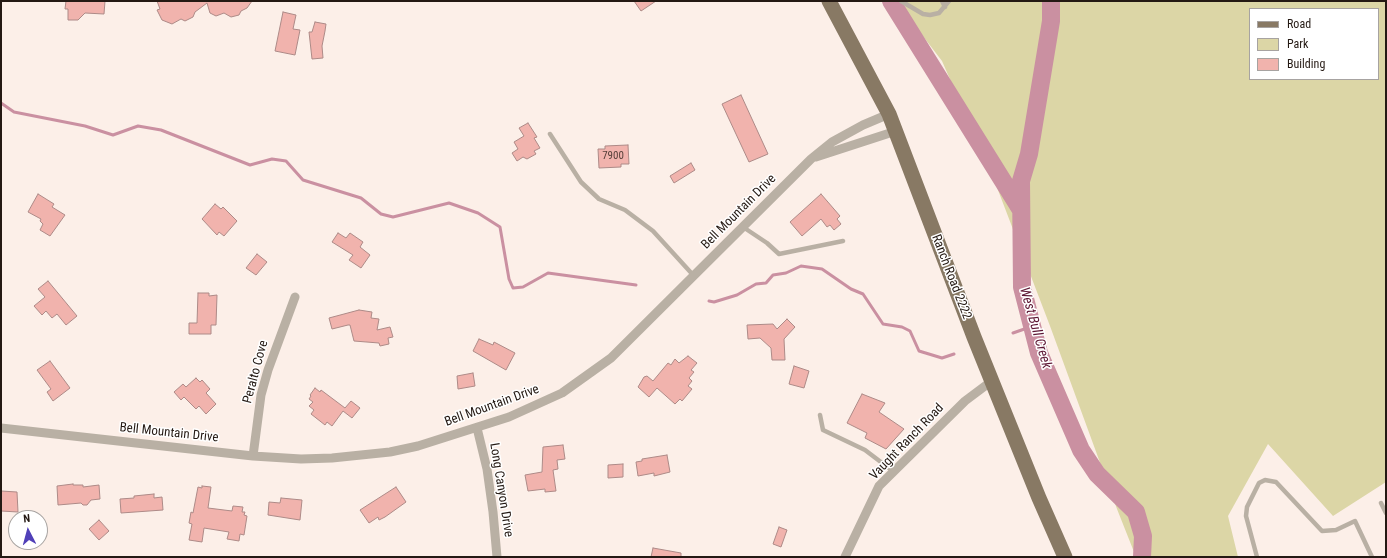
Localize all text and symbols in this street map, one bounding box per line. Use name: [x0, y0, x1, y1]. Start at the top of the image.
legend: [1249, 8, 1379, 80]
text: Road: [1287, 17, 1311, 31]
text: Park: [1287, 37, 1308, 51]
text: Building: [1287, 57, 1325, 71]
house number: 7900: [602, 149, 624, 163]
street label: Bell Mountain Drive: [698, 171, 780, 253]
street label: Ranch Road 2222: [928, 232, 974, 322]
water label: West Bull Creek: [1015, 285, 1055, 371]
street label: Peralto Cove: [240, 339, 272, 405]
street label: Bell Mountain Drive: [443, 382, 541, 430]
street label: Vaught Ranch Road: [867, 401, 947, 483]
street label: Bell Mountain Drive: [119, 420, 219, 446]
street label: Long Canyon Drive: [486, 442, 516, 538]
north arrow: [8, 510, 48, 550]
text: N: [23, 512, 31, 525]

